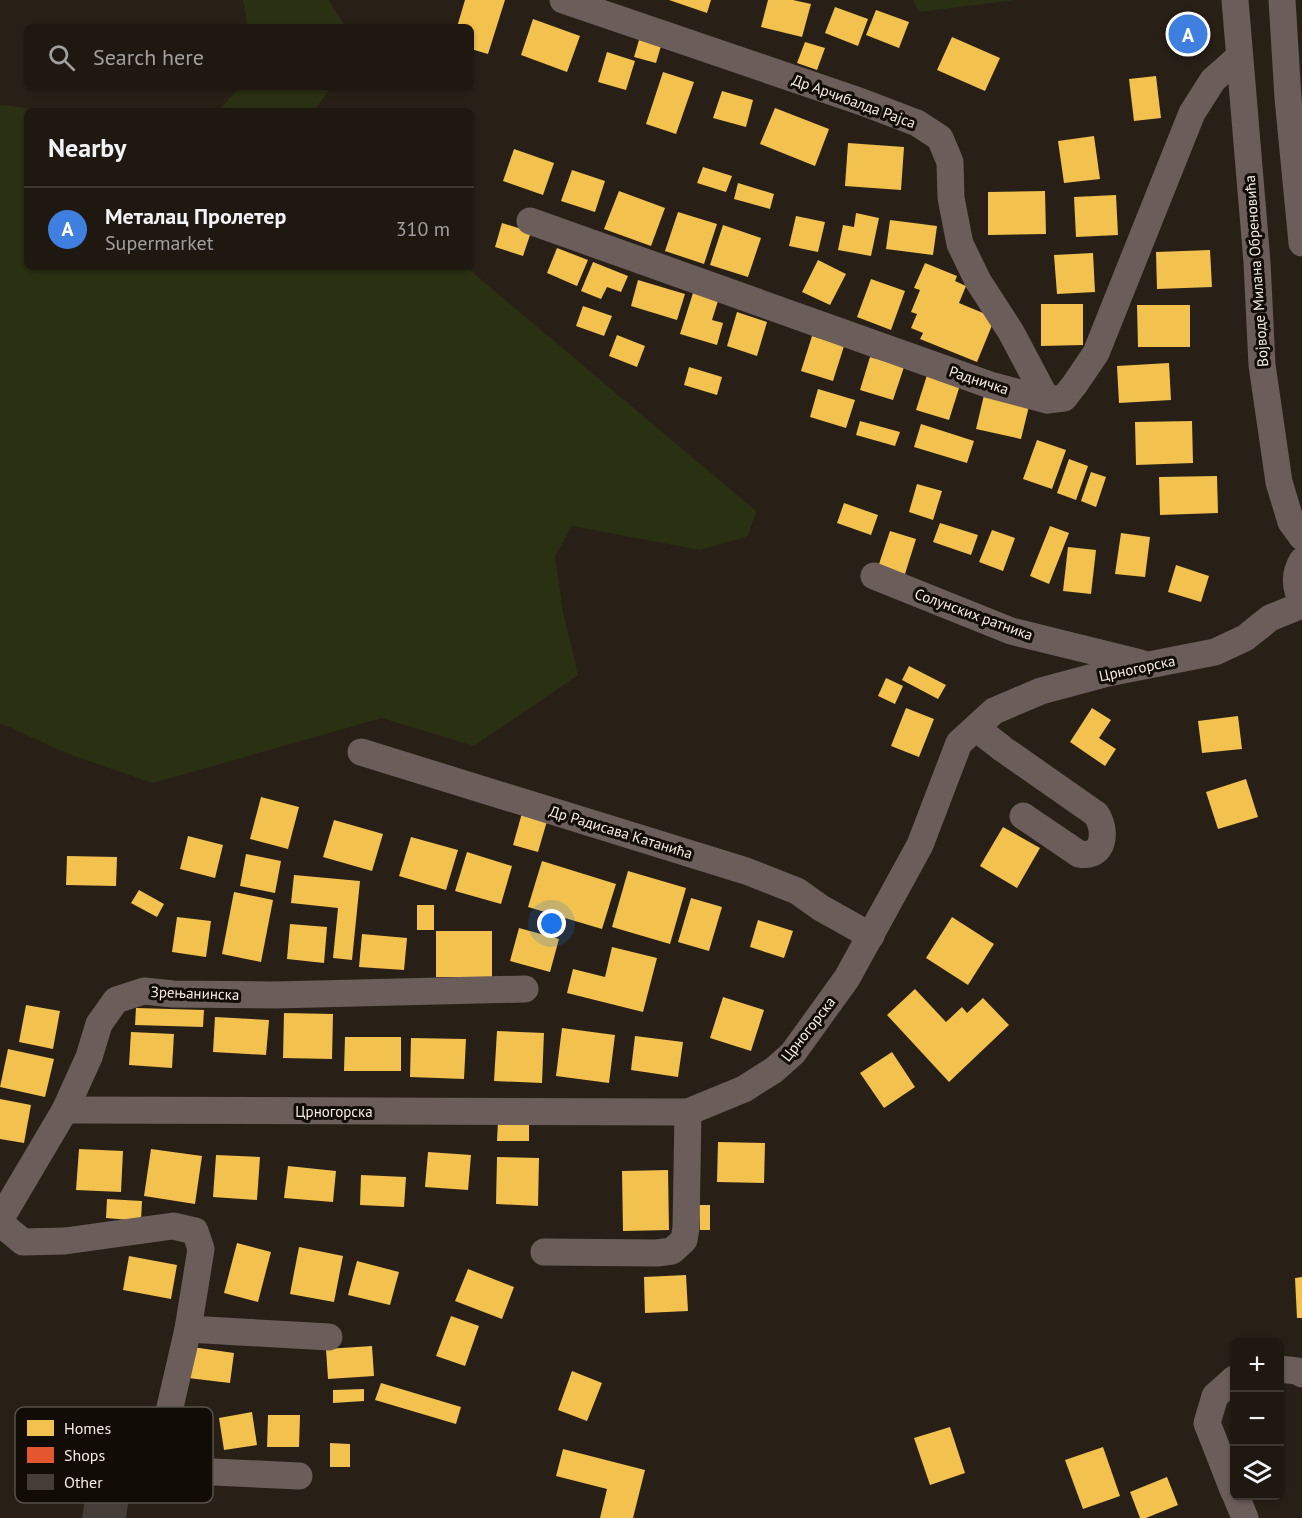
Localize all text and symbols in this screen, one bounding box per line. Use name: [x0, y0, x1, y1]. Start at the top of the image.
pin: A: [1168, 12, 1208, 57]
search box: [24, 24, 474, 90]
icon: search: [45, 41, 78, 74]
text: Search here: [93, 43, 204, 71]
street label: Др Арчибалда Рајса: [790, 70, 918, 132]
text: Nearby: [48, 131, 126, 164]
street label: Војводе Милана Обреновића: [1240, 175, 1272, 367]
text: Металац Пролетер: [105, 202, 286, 230]
text: A: [61, 216, 74, 242]
text: 310 m: [396, 216, 450, 242]
text: Supermarket: [105, 230, 213, 256]
street label: Радничка: [947, 361, 1011, 399]
street label: Солунских ратника: [912, 584, 1036, 644]
street label: Црногорска: [1097, 651, 1177, 685]
street label: Др Радисава Катанића: [547, 801, 695, 863]
your location: [537, 909, 566, 938]
street label: Зрењанинска: [150, 982, 240, 1004]
street label: Црногорска: [777, 993, 839, 1065]
street label: Црногорска: [295, 1102, 373, 1121]
map controls: [1230, 1338, 1284, 1500]
button: +: [1230, 1338, 1284, 1392]
button: −: [1230, 1392, 1284, 1446]
legend: [15, 1407, 213, 1503]
text: Homes: [64, 1418, 111, 1438]
text: Shops: [64, 1445, 105, 1465]
button: layers: [1230, 1446, 1284, 1500]
text: Other: [64, 1472, 103, 1492]

